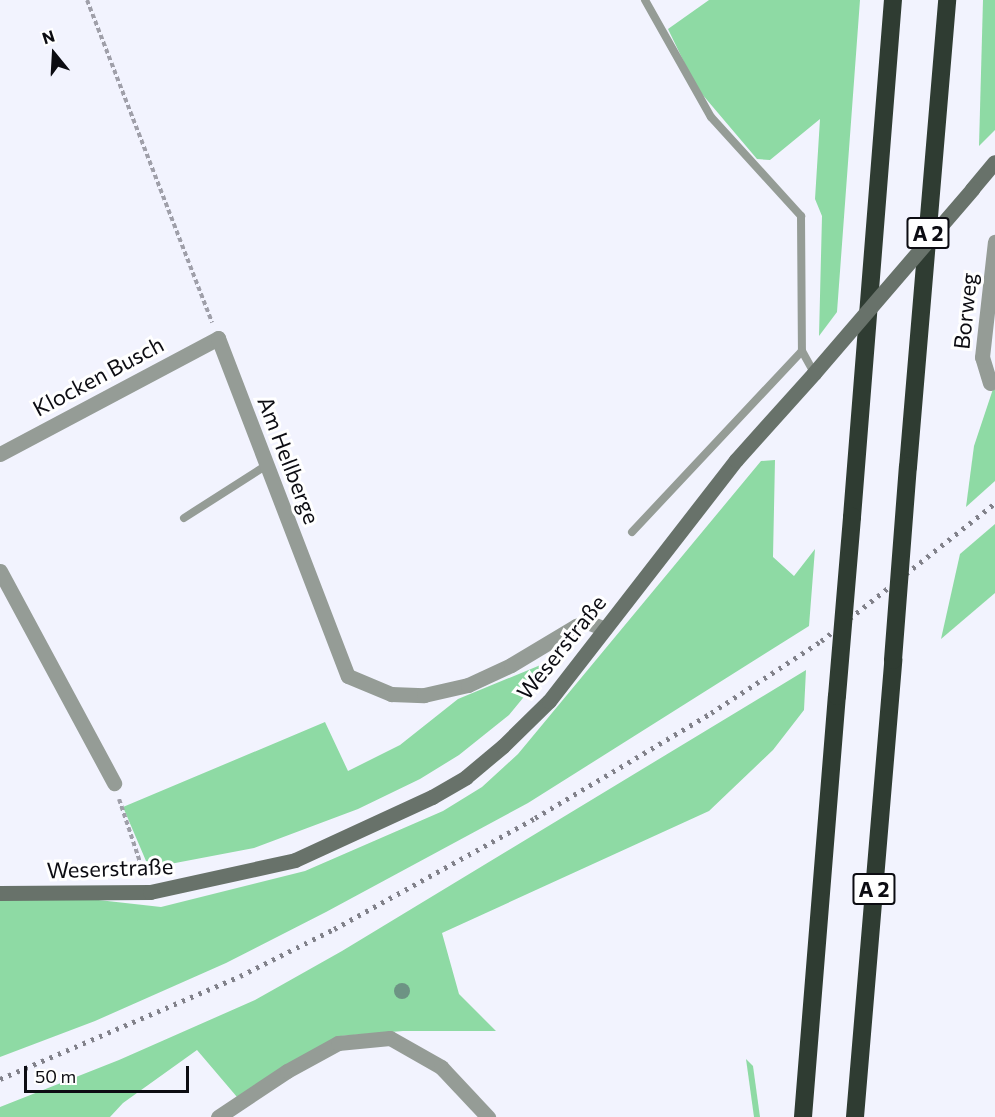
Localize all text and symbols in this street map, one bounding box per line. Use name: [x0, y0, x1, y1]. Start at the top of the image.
north arrow: [24, 24, 84, 84]
text: N: [40, 26, 57, 47]
road number: A 2: [906, 215, 950, 251]
street label: Borweg: [948, 271, 982, 351]
street label: Klocken Busch: [28, 330, 168, 422]
street label: Am Hellberge: [253, 392, 325, 528]
street label: Weserstraße: [511, 590, 611, 704]
street label: Weserstraße: [46, 853, 174, 883]
road number: A 2: [852, 871, 896, 907]
scale bar: [27, 1054, 192, 1092]
text: 50 m: [35, 1065, 76, 1087]

